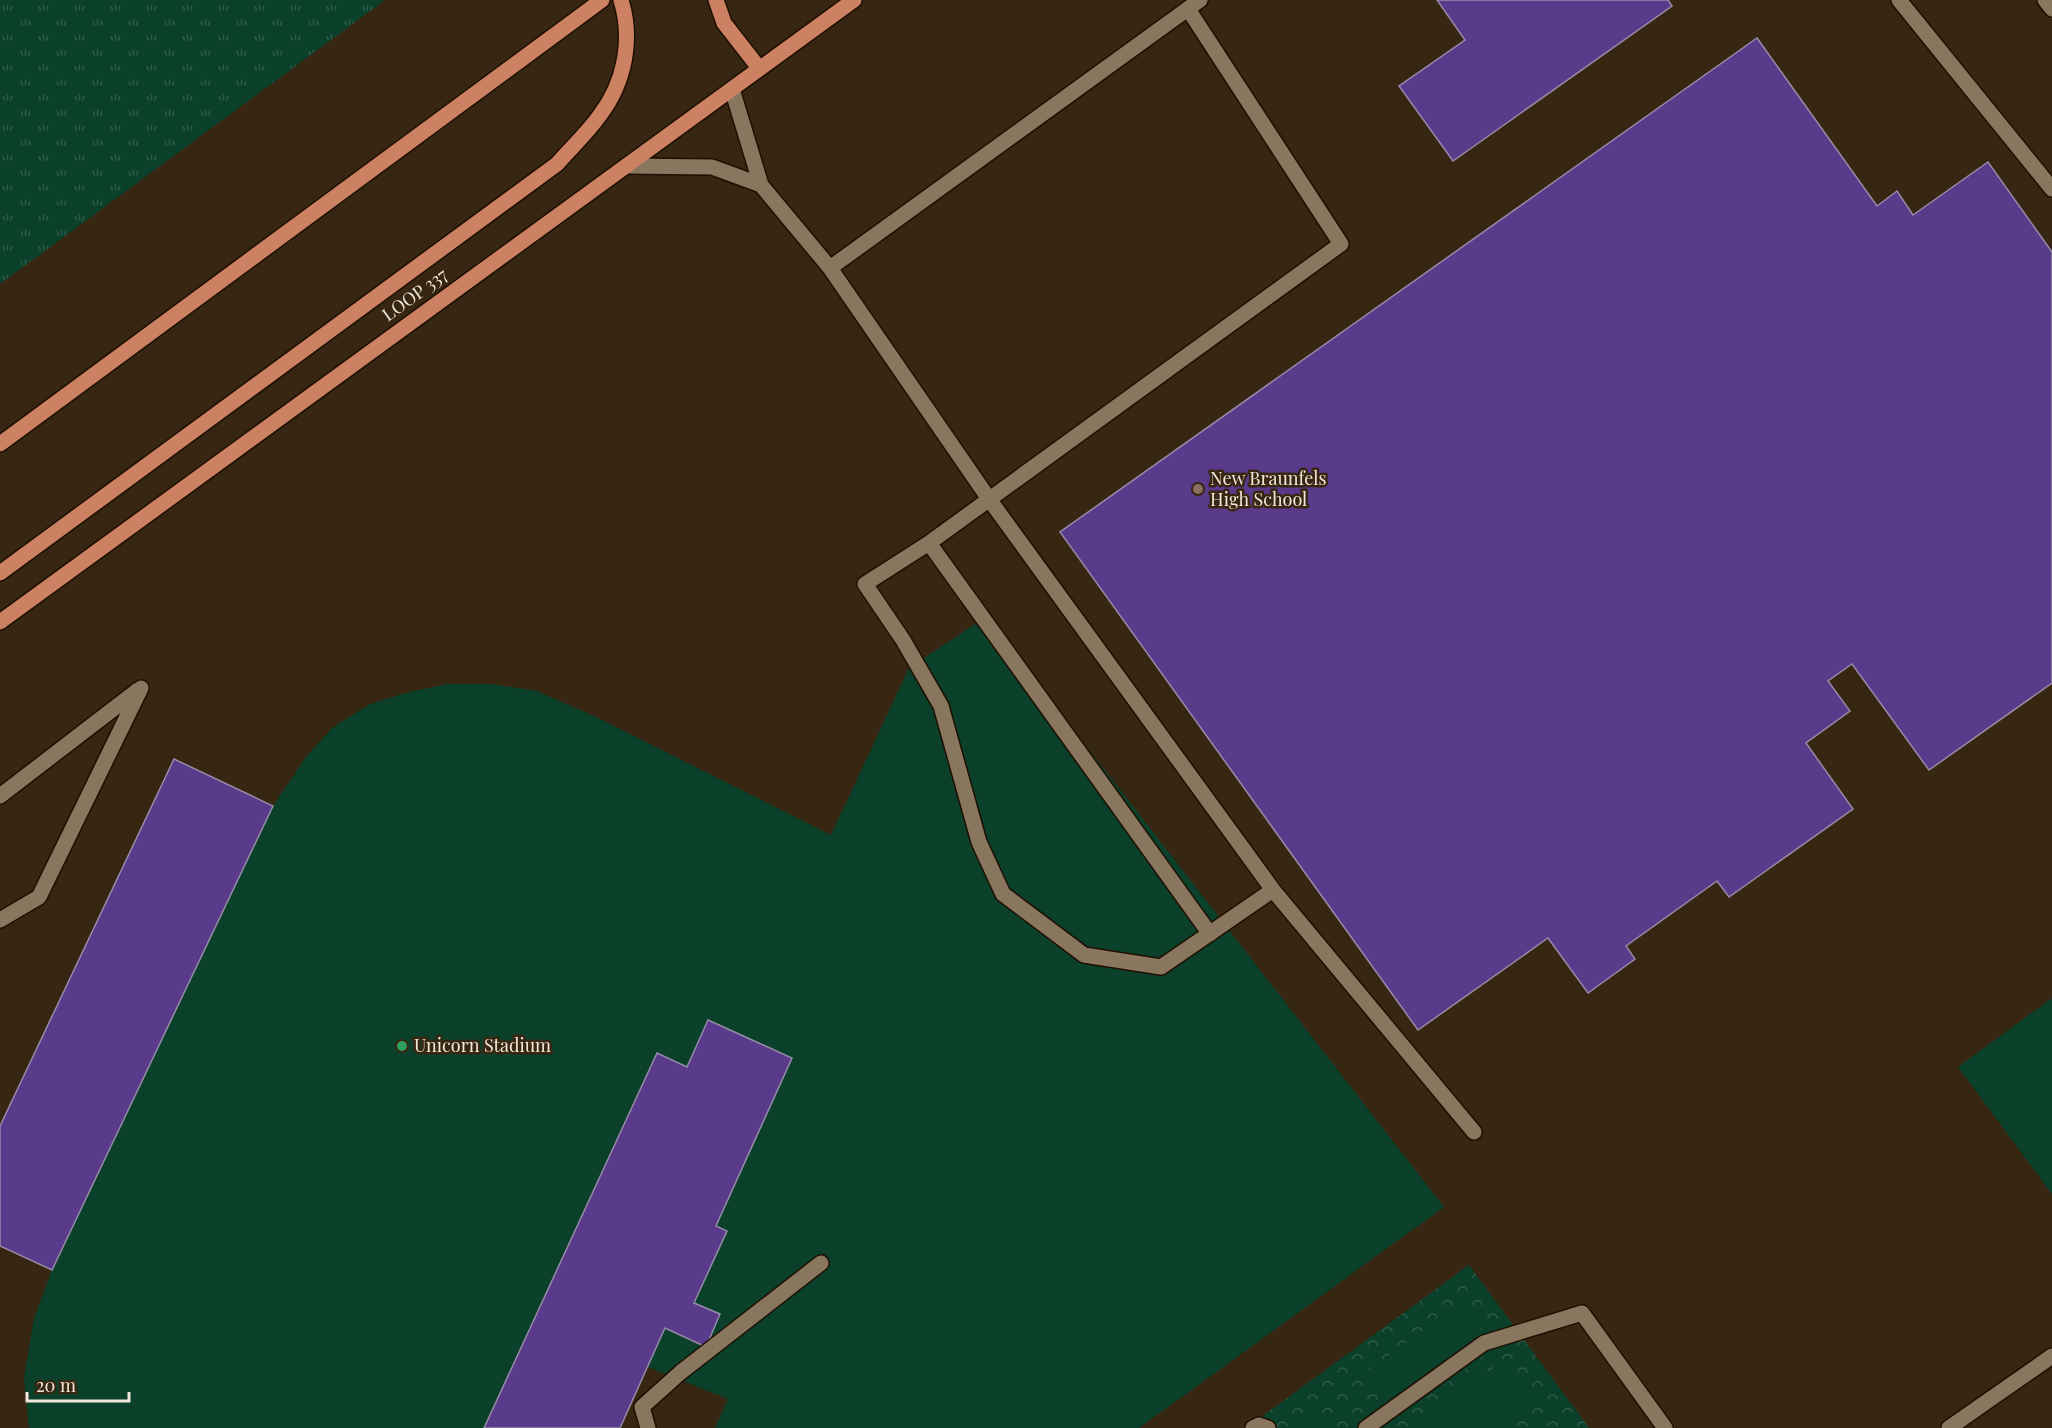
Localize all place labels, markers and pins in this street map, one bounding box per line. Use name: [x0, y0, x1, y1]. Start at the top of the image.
place label: New Braunfels High School: [1210, 466, 1327, 511]
marker: New Braunfels High School: [1191, 482, 1205, 496]
place label: Unicorn Stadium: [414, 1033, 551, 1057]
marker: Unicorn Stadium: [395, 1039, 409, 1053]

